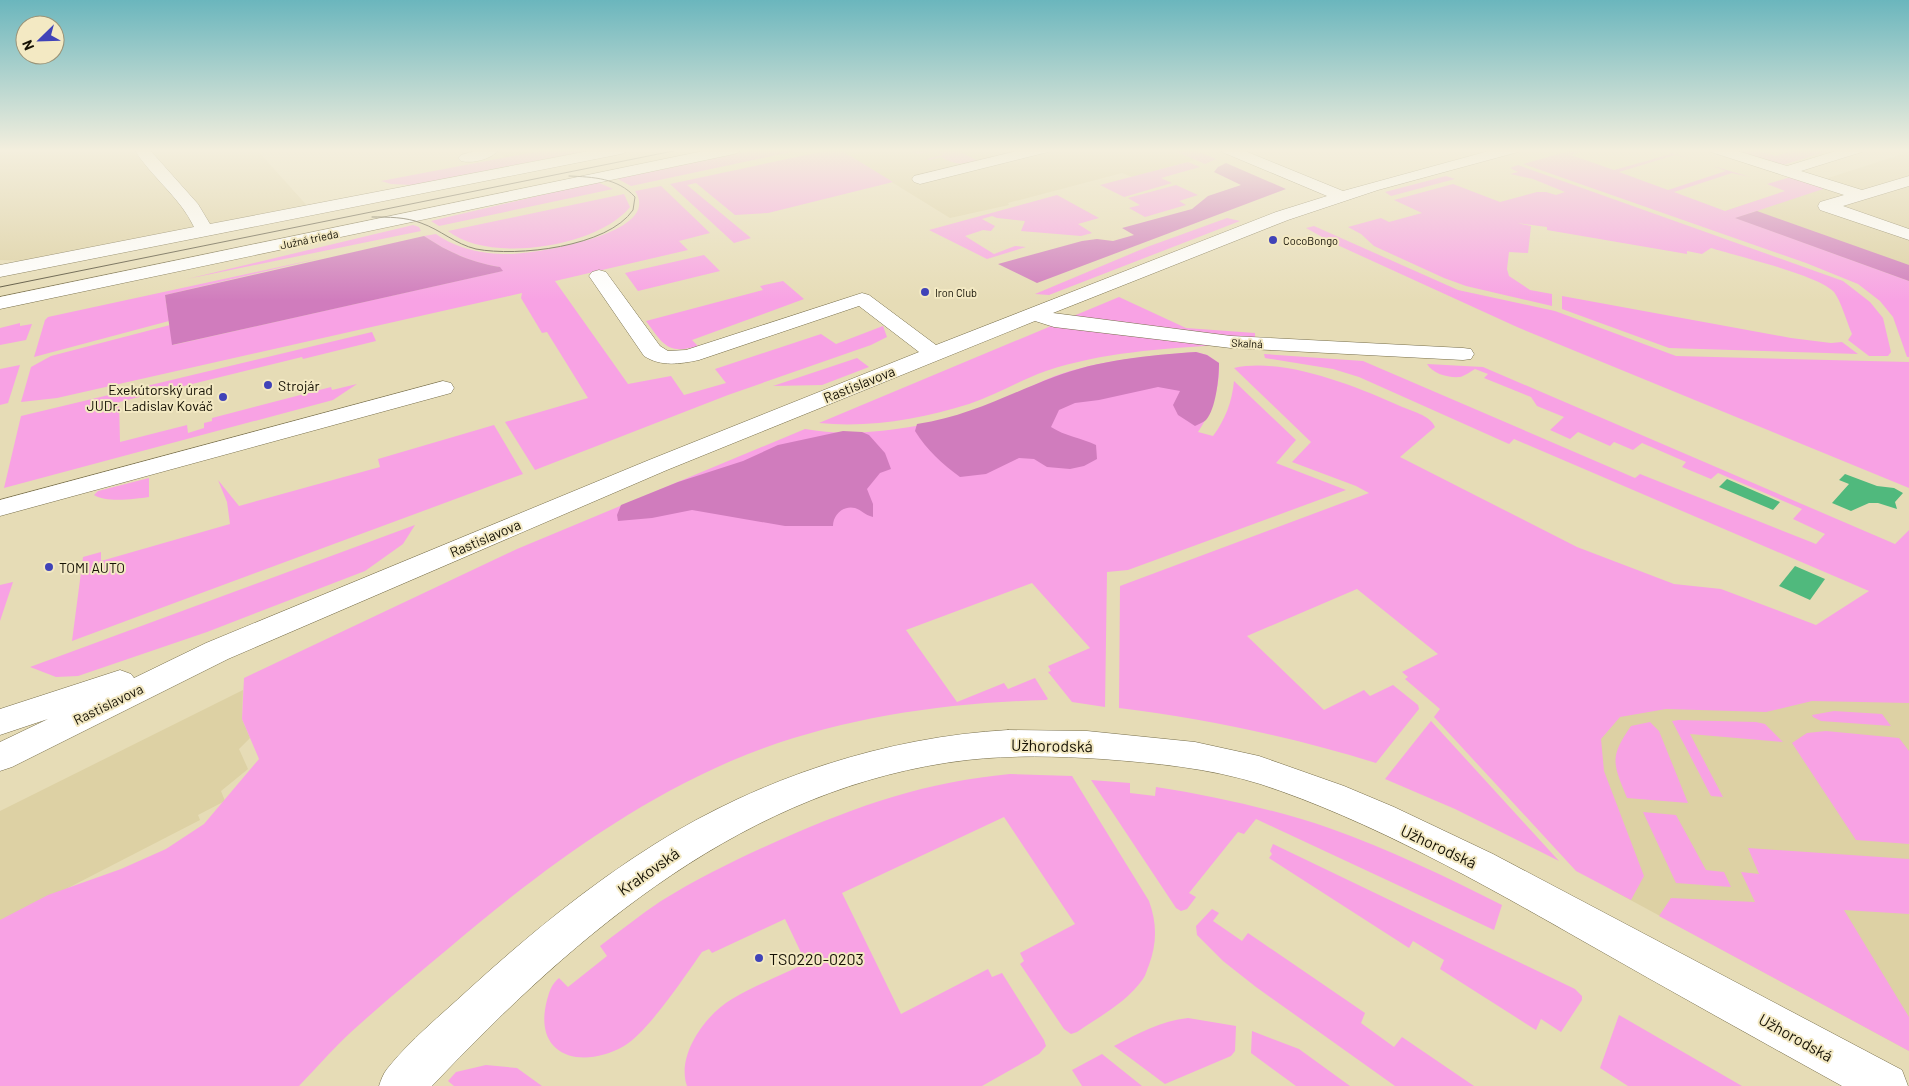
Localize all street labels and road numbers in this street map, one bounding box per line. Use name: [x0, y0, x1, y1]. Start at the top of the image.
street label: Južná trieda: [279, 226, 339, 252]
street label: Skalná: [1231, 336, 1263, 350]
street label: Rastislavova: [821, 362, 897, 406]
street label: Rastislavova: [447, 515, 523, 561]
street label: Rastislavova: [70, 680, 146, 728]
street label: Užhorodská: [1011, 735, 1093, 755]
street label: Užhorodská: [1398, 820, 1480, 872]
street label: Krakovská: [614, 843, 682, 899]
street label: Užhorodská: [1756, 1009, 1836, 1065]

